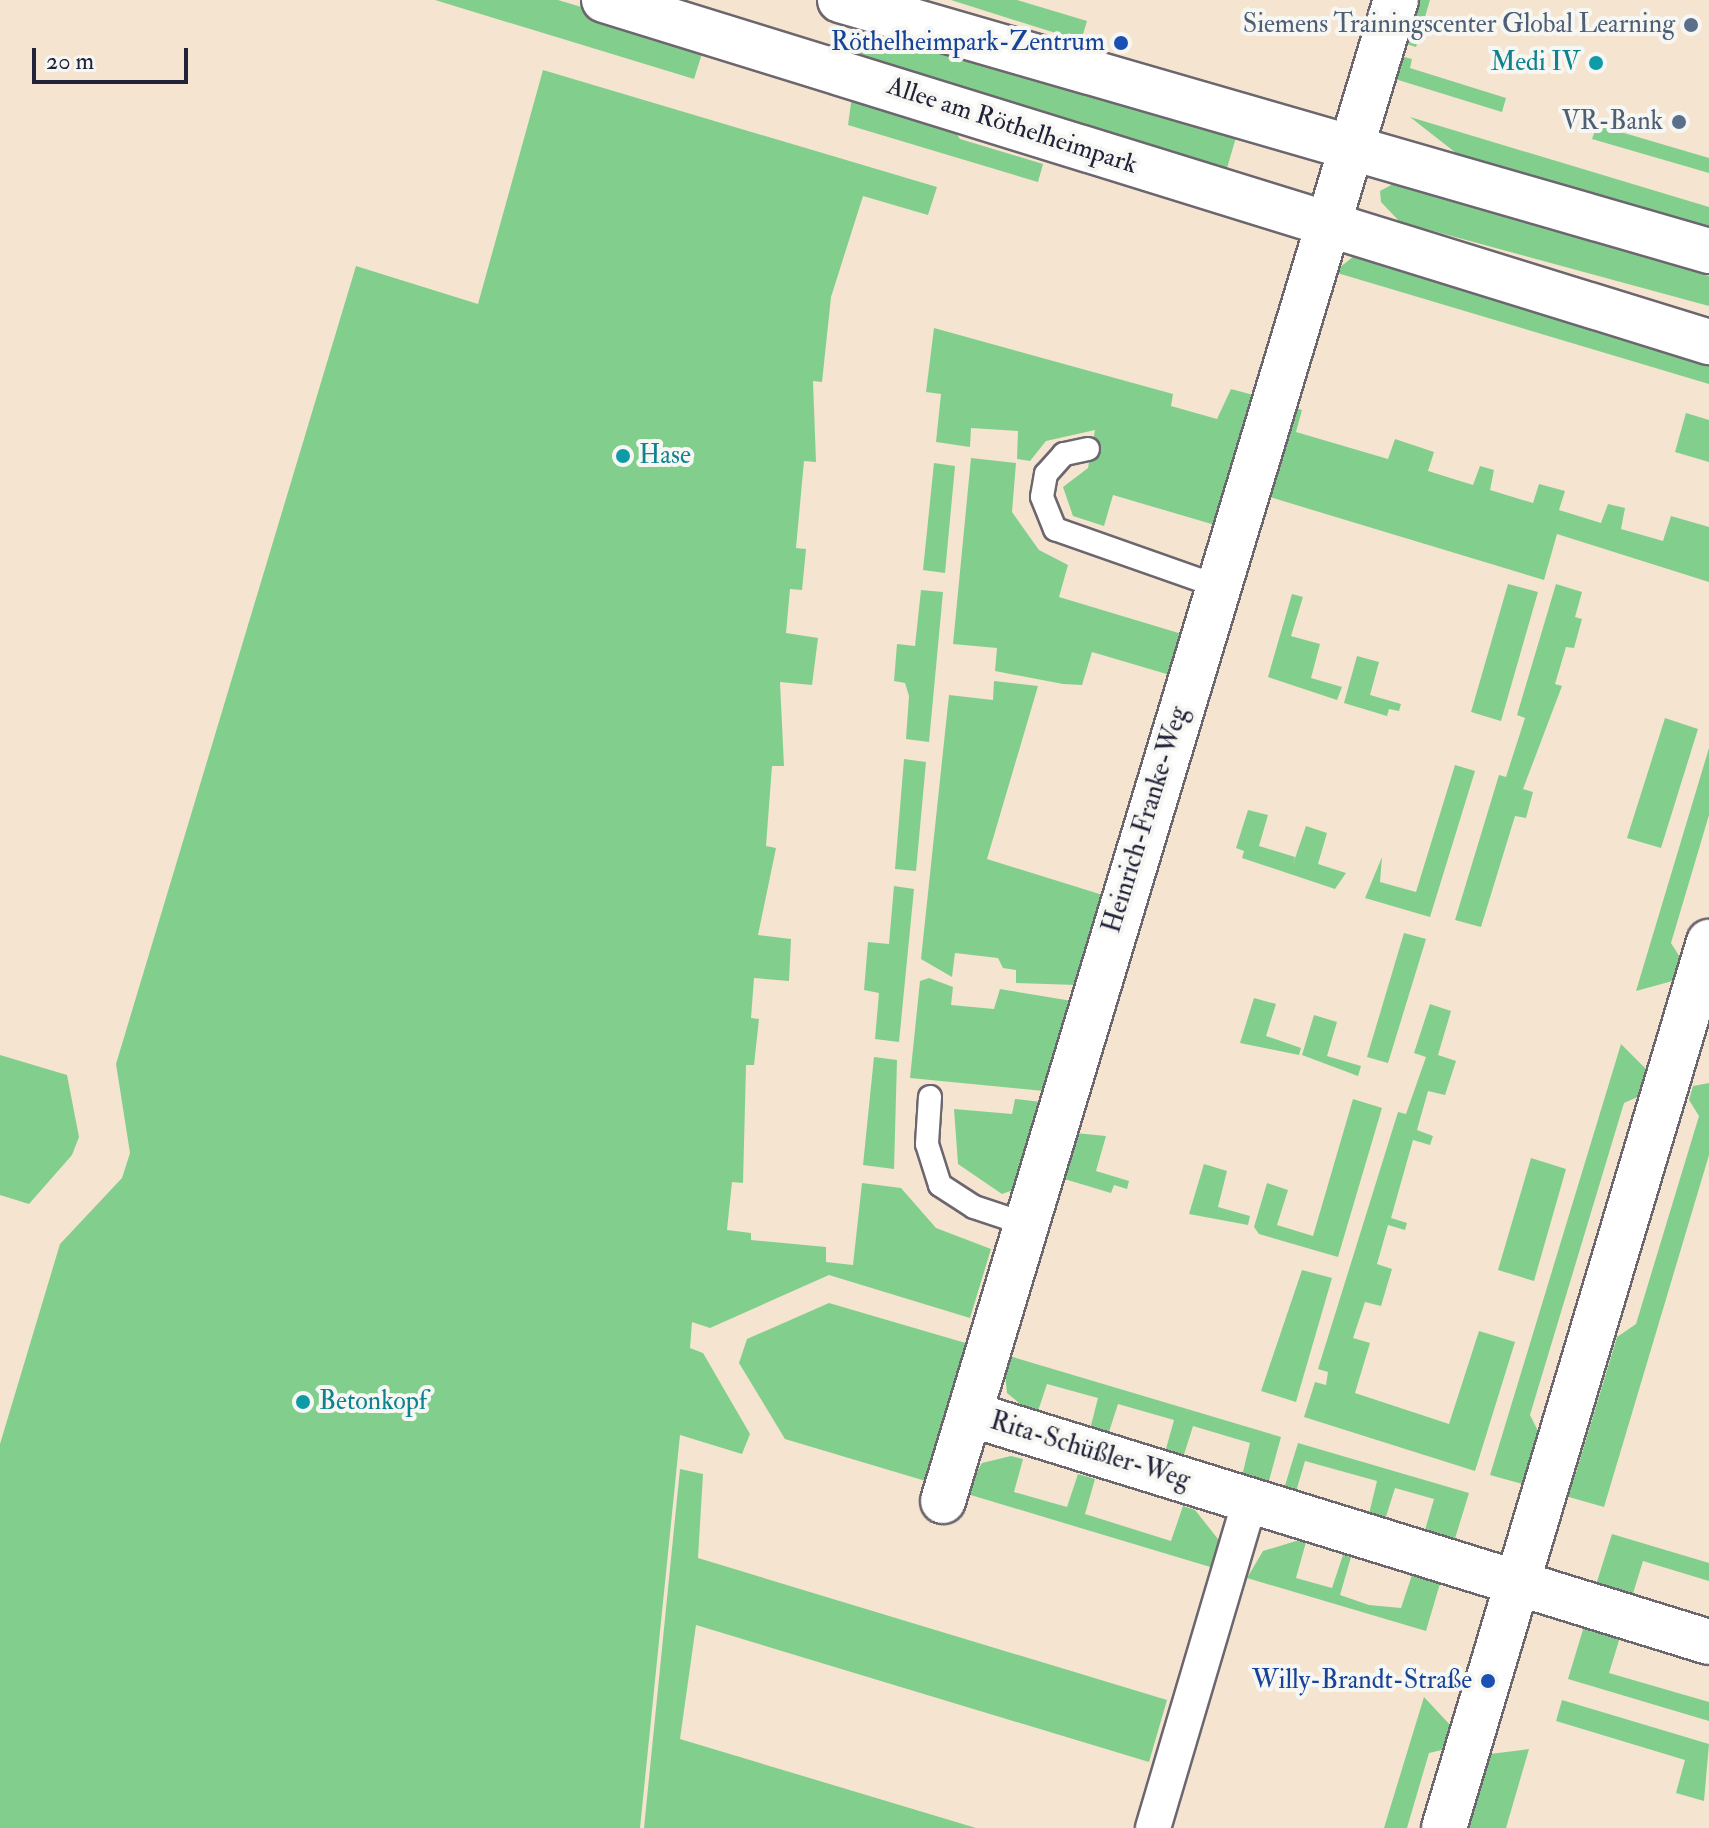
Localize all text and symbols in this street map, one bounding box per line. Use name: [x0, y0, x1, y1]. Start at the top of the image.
place label: Siemens Trainingscenter Global Learning: [1243, 9, 1675, 41]
marker: Siemens Trainingscenter Global Learning: [1682, 16, 1700, 34]
place label: Röthelheimpark-Zentrum: [831, 27, 1105, 59]
scale bar: [36, 32, 192, 82]
marker: Röthelheimpark-Zentrum: [1112, 34, 1130, 52]
text: 20 m: [46, 46, 94, 77]
place label: Medi IV: [1490, 47, 1580, 79]
marker: Medi IV: [1587, 54, 1605, 72]
street label: Allee am Röthelheimpark: [883, 71, 1141, 181]
place label: VR-Bank: [1562, 106, 1663, 138]
marker: VR-Bank: [1670, 113, 1688, 131]
place label: Hase: [639, 440, 691, 472]
marker: Hase: [614, 447, 632, 465]
street label: Heinrich-Franke-Weg: [1097, 703, 1195, 937]
place label: Betonkopf: [319, 1386, 427, 1418]
marker: Betonkopf: [294, 1393, 312, 1411]
street label: Rita-Schüßler-Weg: [986, 1406, 1194, 1496]
place label: Willy-Brandt-Straße: [1252, 1665, 1472, 1697]
marker: Willy-Brandt-Straße: [1479, 1672, 1497, 1690]

